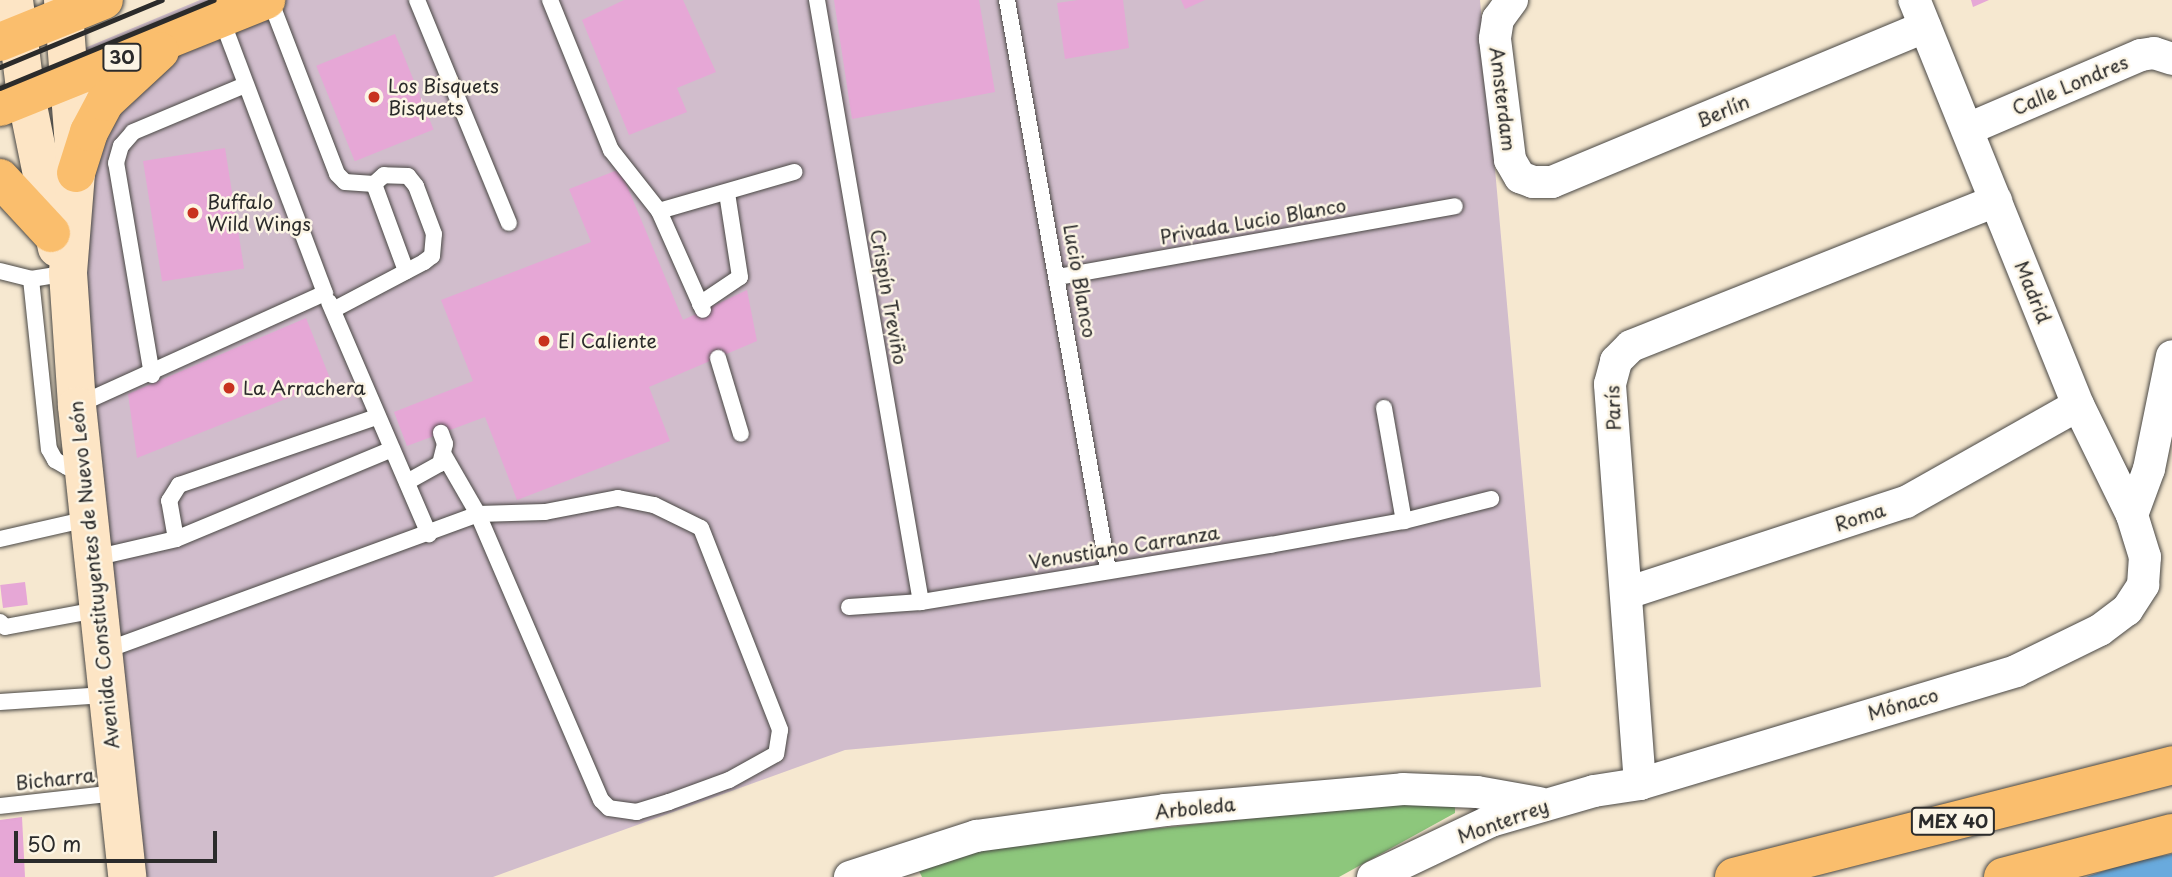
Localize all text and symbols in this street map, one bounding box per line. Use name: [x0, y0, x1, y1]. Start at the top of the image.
road number: 30: [101, 42, 143, 72]
street label: Amsterdam: [1485, 45, 1521, 153]
street label: Calle Londres: [2008, 50, 2132, 120]
place label: Los Bisquets Bisquets: [388, 75, 500, 119]
marker: Los Bisquets Bisquets: [366, 89, 382, 105]
street label: Berlín: [1693, 90, 1753, 132]
place label: Buffalo Wild Wings: [207, 191, 312, 235]
street label: Privada Lucio Blanco: [1157, 193, 1349, 249]
marker: Buffalo Wild Wings: [185, 205, 201, 221]
street label: Lucio Blanco: [1059, 222, 1101, 340]
street label: Crispín Treviño: [866, 227, 912, 367]
street label: Madrid: [2010, 258, 2056, 326]
place label: El Caliente: [558, 330, 657, 352]
marker: El Caliente: [536, 333, 552, 349]
place label: La Arrachera: [243, 377, 366, 399]
marker: La Arrachera: [221, 380, 237, 396]
street label: París: [1601, 385, 1625, 431]
street label: Avenida Constituyentes de Nuevo León: [64, 399, 124, 751]
street label: Roma: [1832, 498, 1888, 536]
street label: Venustiano Carranza: [1027, 521, 1221, 573]
street label: Mónaco: [1865, 683, 1941, 725]
street label: Bicharra: [14, 764, 96, 794]
street label: Arboleda: [1154, 792, 1236, 824]
street label: Monterrey: [1454, 794, 1552, 848]
road number: MEX 40: [1909, 806, 1997, 836]
scale bar: [18, 818, 220, 862]
text: 50 m: [27, 827, 81, 859]

